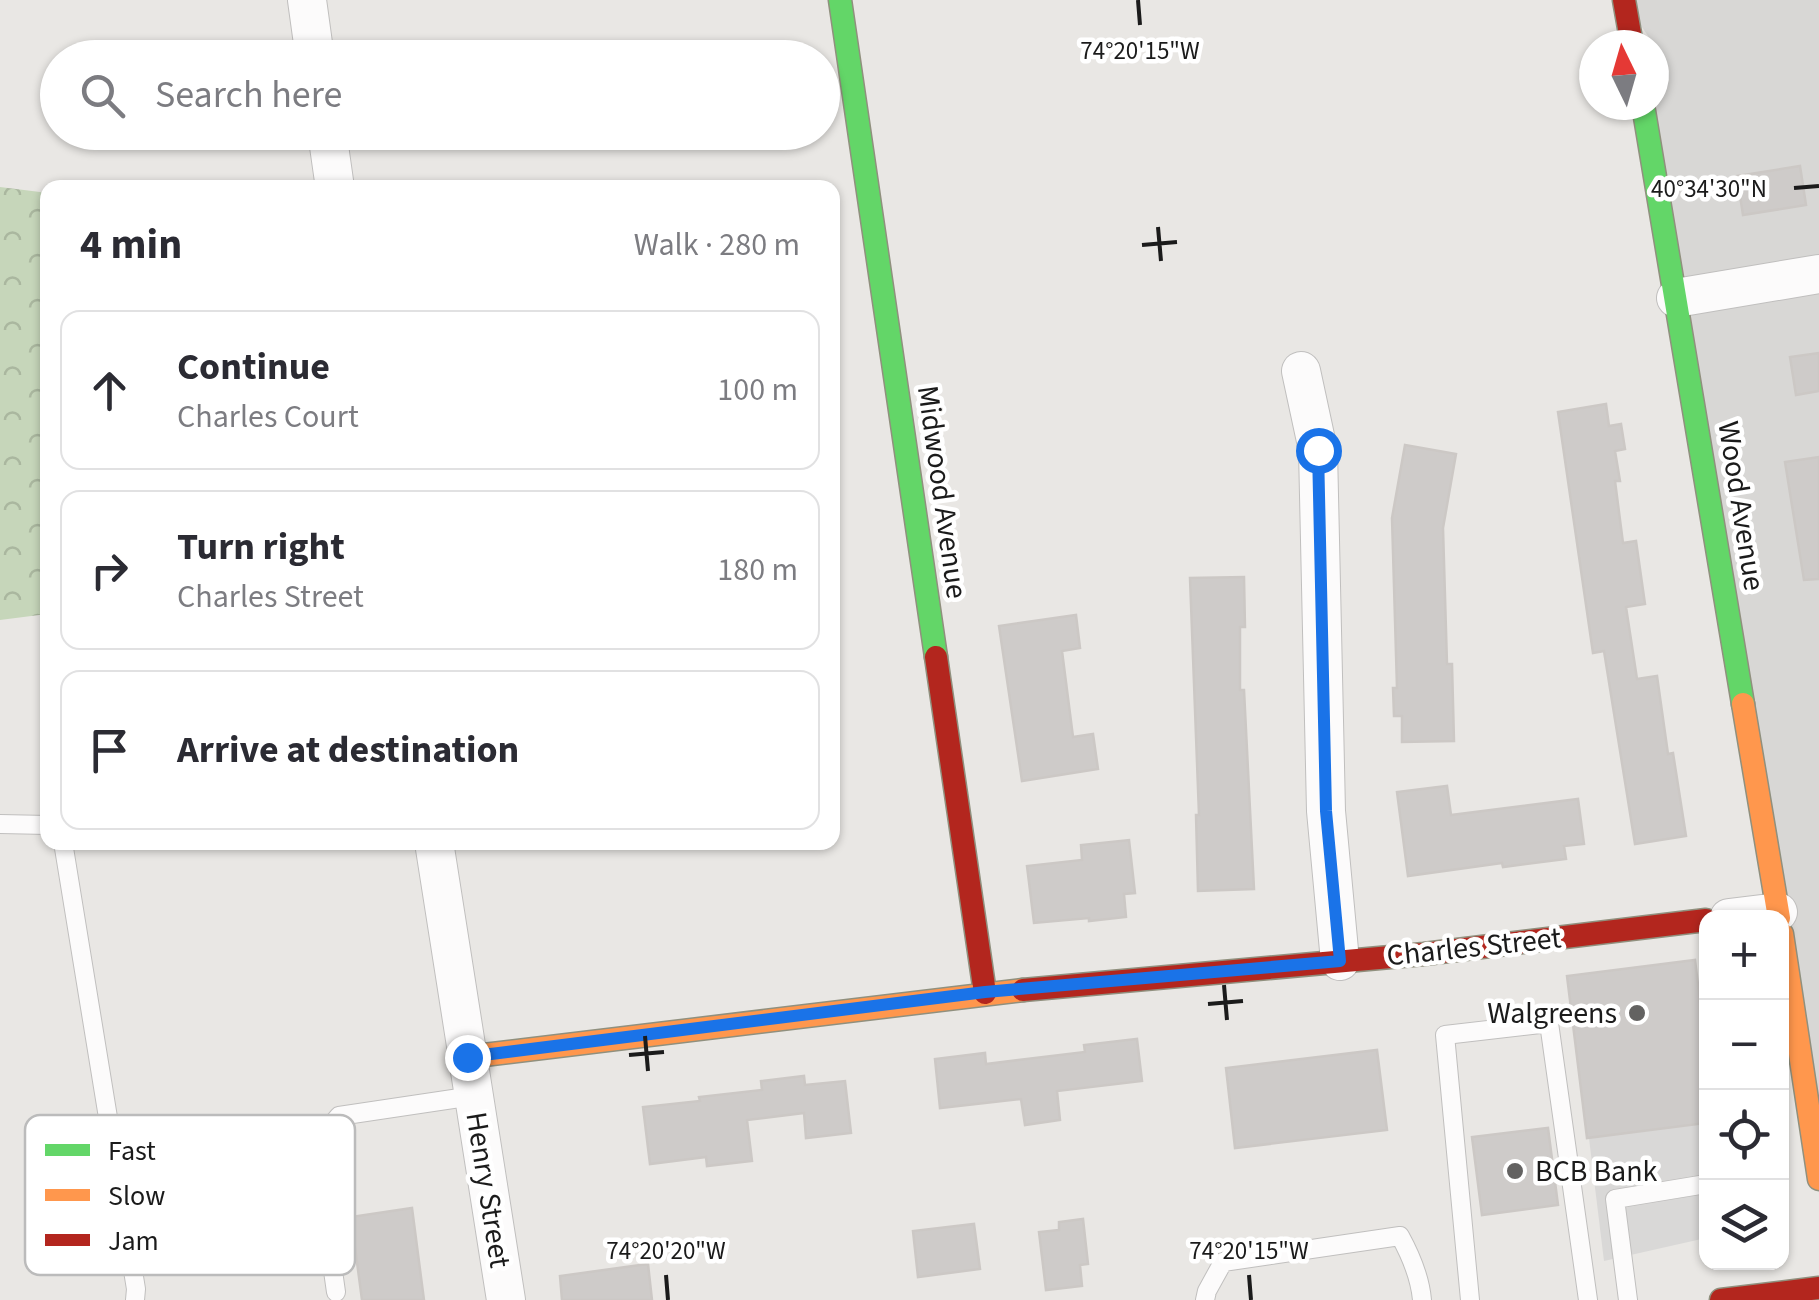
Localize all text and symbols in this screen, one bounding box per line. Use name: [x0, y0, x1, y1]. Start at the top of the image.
north arrow: [1579, 30, 1669, 120]
text: 74°20'15"W: [1080, 33, 1200, 69]
search box: [40, 40, 840, 150]
icon: search: [75, 68, 130, 123]
text: Search here: [155, 68, 342, 122]
text: 40°34'30"N: [1651, 171, 1767, 207]
text: 4 min: [80, 215, 182, 275]
text: Walk · 280 m: [634, 222, 800, 268]
text: Continue: [177, 340, 330, 394]
icon: ahead: [82, 363, 137, 418]
text: 100 m: [717, 367, 798, 413]
street label: Midwood Avenue: [906, 383, 978, 601]
text: Charles Court: [177, 394, 359, 440]
street label: Wood Avenue: [1706, 418, 1776, 594]
route start: [1296, 428, 1342, 474]
text: Turn right: [177, 520, 345, 574]
icon: right: [82, 543, 137, 598]
text: 180 m: [717, 547, 798, 593]
text: Charles Street: [177, 574, 364, 620]
icon: arrive: [82, 723, 137, 778]
text: Arrive at destination: [177, 723, 519, 777]
map controls: [1699, 910, 1789, 1270]
button: +: [1699, 910, 1789, 1000]
street label: Charles Street: [1385, 916, 1563, 978]
place label: Walgreens: [1487, 992, 1617, 1035]
button: −: [1699, 1000, 1789, 1090]
marker: Walgreens: [1626, 1002, 1648, 1024]
route end: [445, 1035, 491, 1081]
button: locate: [1699, 1090, 1789, 1180]
street label: Henry Street: [454, 1109, 522, 1271]
legend: [25, 1115, 355, 1275]
text: Fast: [108, 1131, 156, 1171]
place label: BCB Bank: [1535, 1150, 1658, 1193]
marker: BCB Bank: [1504, 1160, 1526, 1182]
text: Slow: [108, 1176, 165, 1216]
button: layers: [1699, 1180, 1789, 1270]
text: Jam: [108, 1221, 159, 1261]
text: 74°20'20"W: [606, 1233, 726, 1269]
text: 74°20'15"W: [1189, 1233, 1309, 1269]

